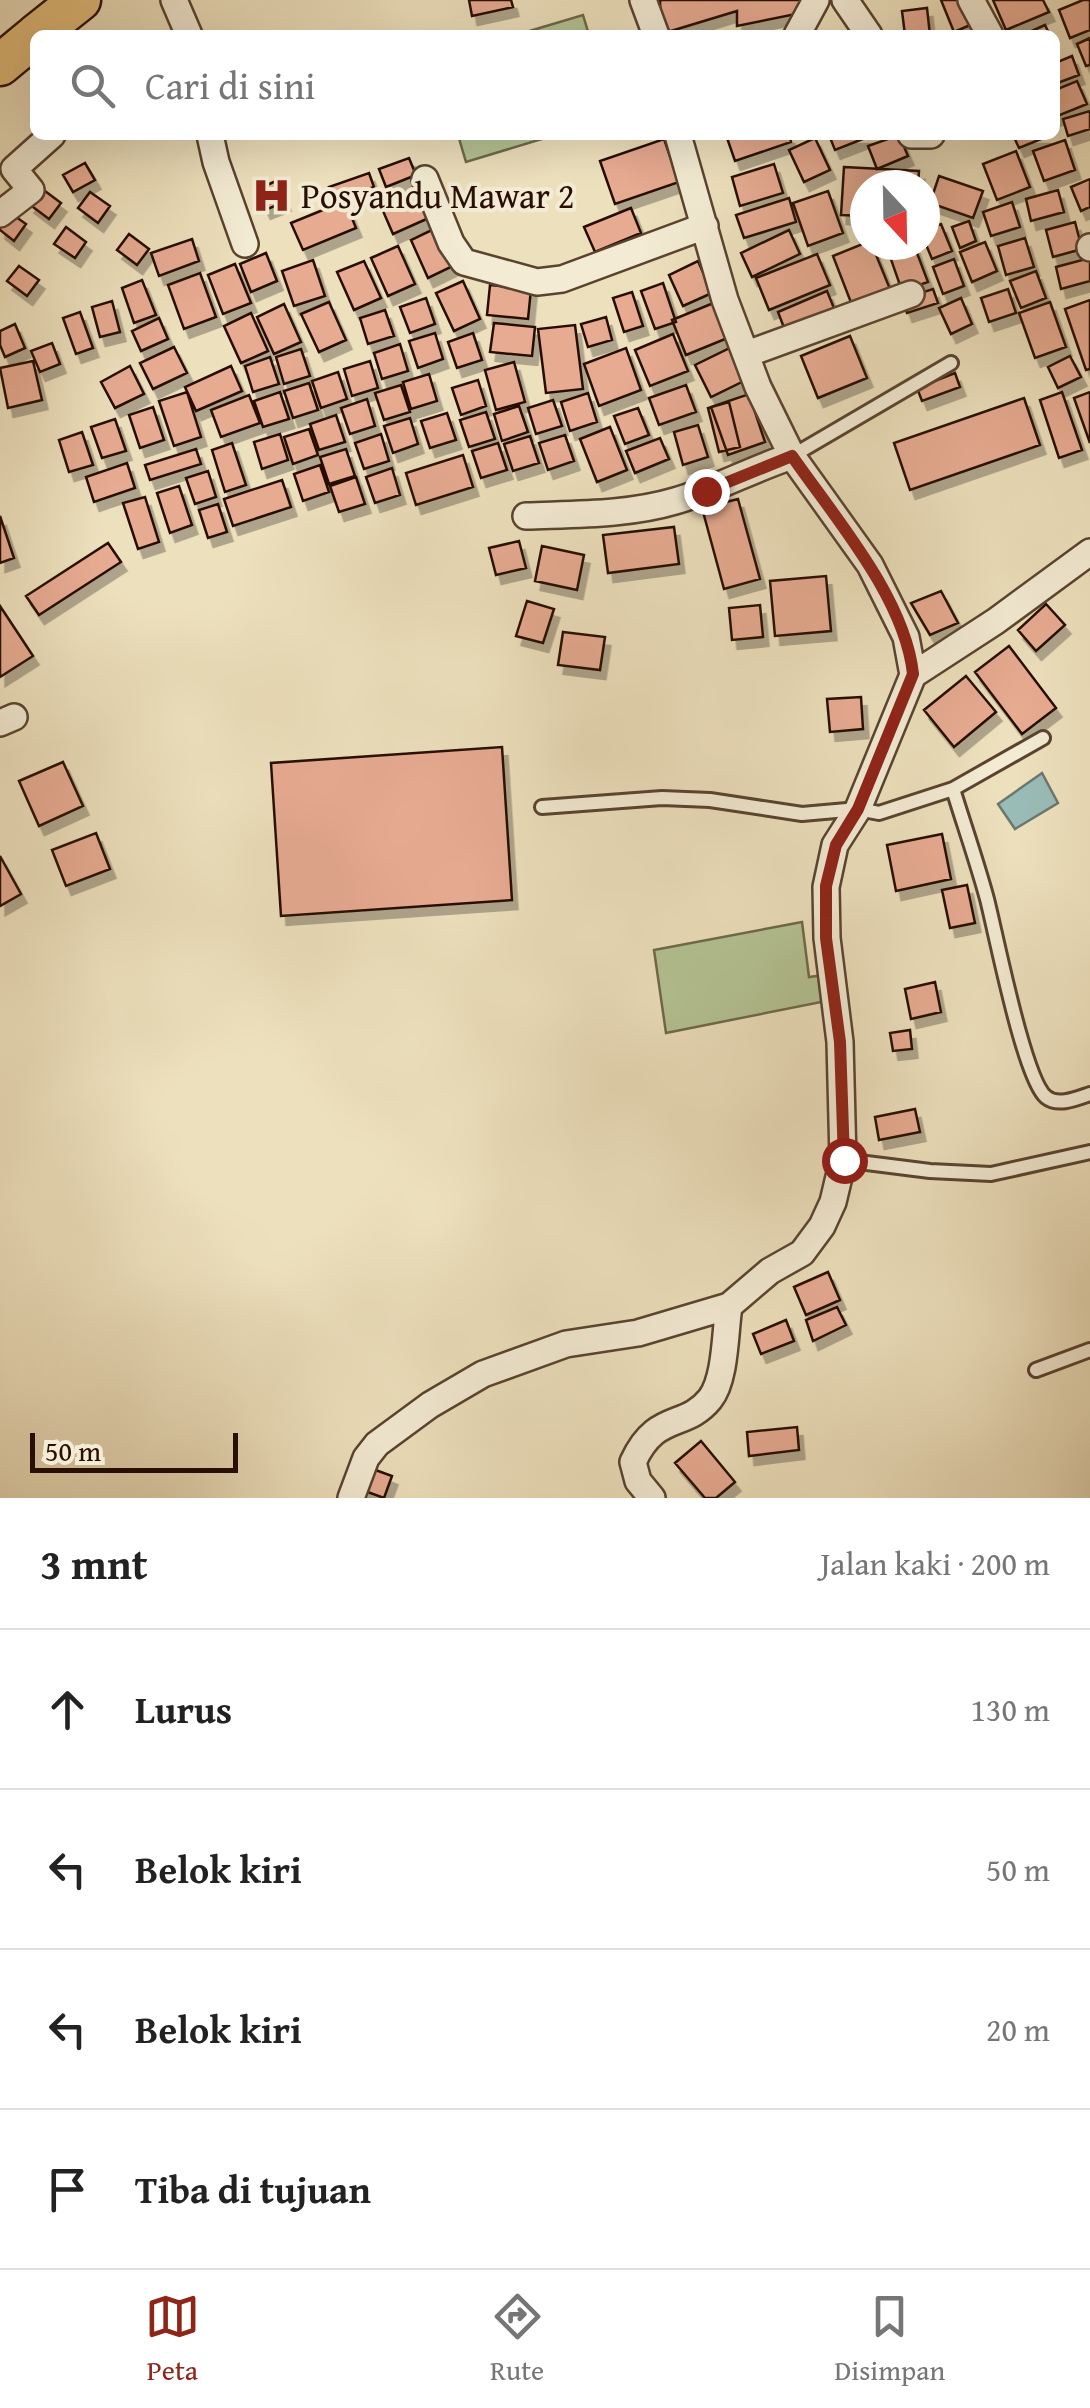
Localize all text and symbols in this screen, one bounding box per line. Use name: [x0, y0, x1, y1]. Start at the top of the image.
search box: [30, 30, 1060, 140]
text: Cari di sini: [145, 57, 315, 113]
icon: search: [65, 58, 120, 113]
place label: Posyandu Mawar 2: [301, 170, 575, 221]
north arrow: [850, 170, 940, 260]
hospital icon: Posyandu Mawar 2: [250, 175, 292, 217]
route end: [684, 469, 730, 515]
route start: [822, 1138, 868, 1184]
scale bar: [30, 1428, 238, 1472]
text: 50 m: [45, 1430, 101, 1471]
text: 3 mnt: [40, 1533, 148, 1594]
text: Jalan kaki · 200 m: [820, 1540, 1050, 1587]
text: Lurus: [135, 1681, 232, 1737]
icon: ahead: [40, 1682, 95, 1737]
text: 130 m: [971, 1686, 1050, 1733]
text: Belok kiri: [135, 1841, 302, 1897]
icon: left: [40, 1842, 95, 1897]
text: 50 m: [986, 1846, 1050, 1893]
text: Belok kiri: [135, 2001, 302, 2057]
icon: left: [40, 2002, 95, 2057]
text: 20 m: [986, 2006, 1050, 2053]
text: Tiba di tujuan: [135, 2161, 371, 2217]
icon: arrive: [40, 2162, 95, 2217]
tab: Peta: [145, 2289, 200, 2390]
tab: Rute: [490, 2289, 545, 2390]
tab: Disimpan: [834, 2289, 945, 2390]

